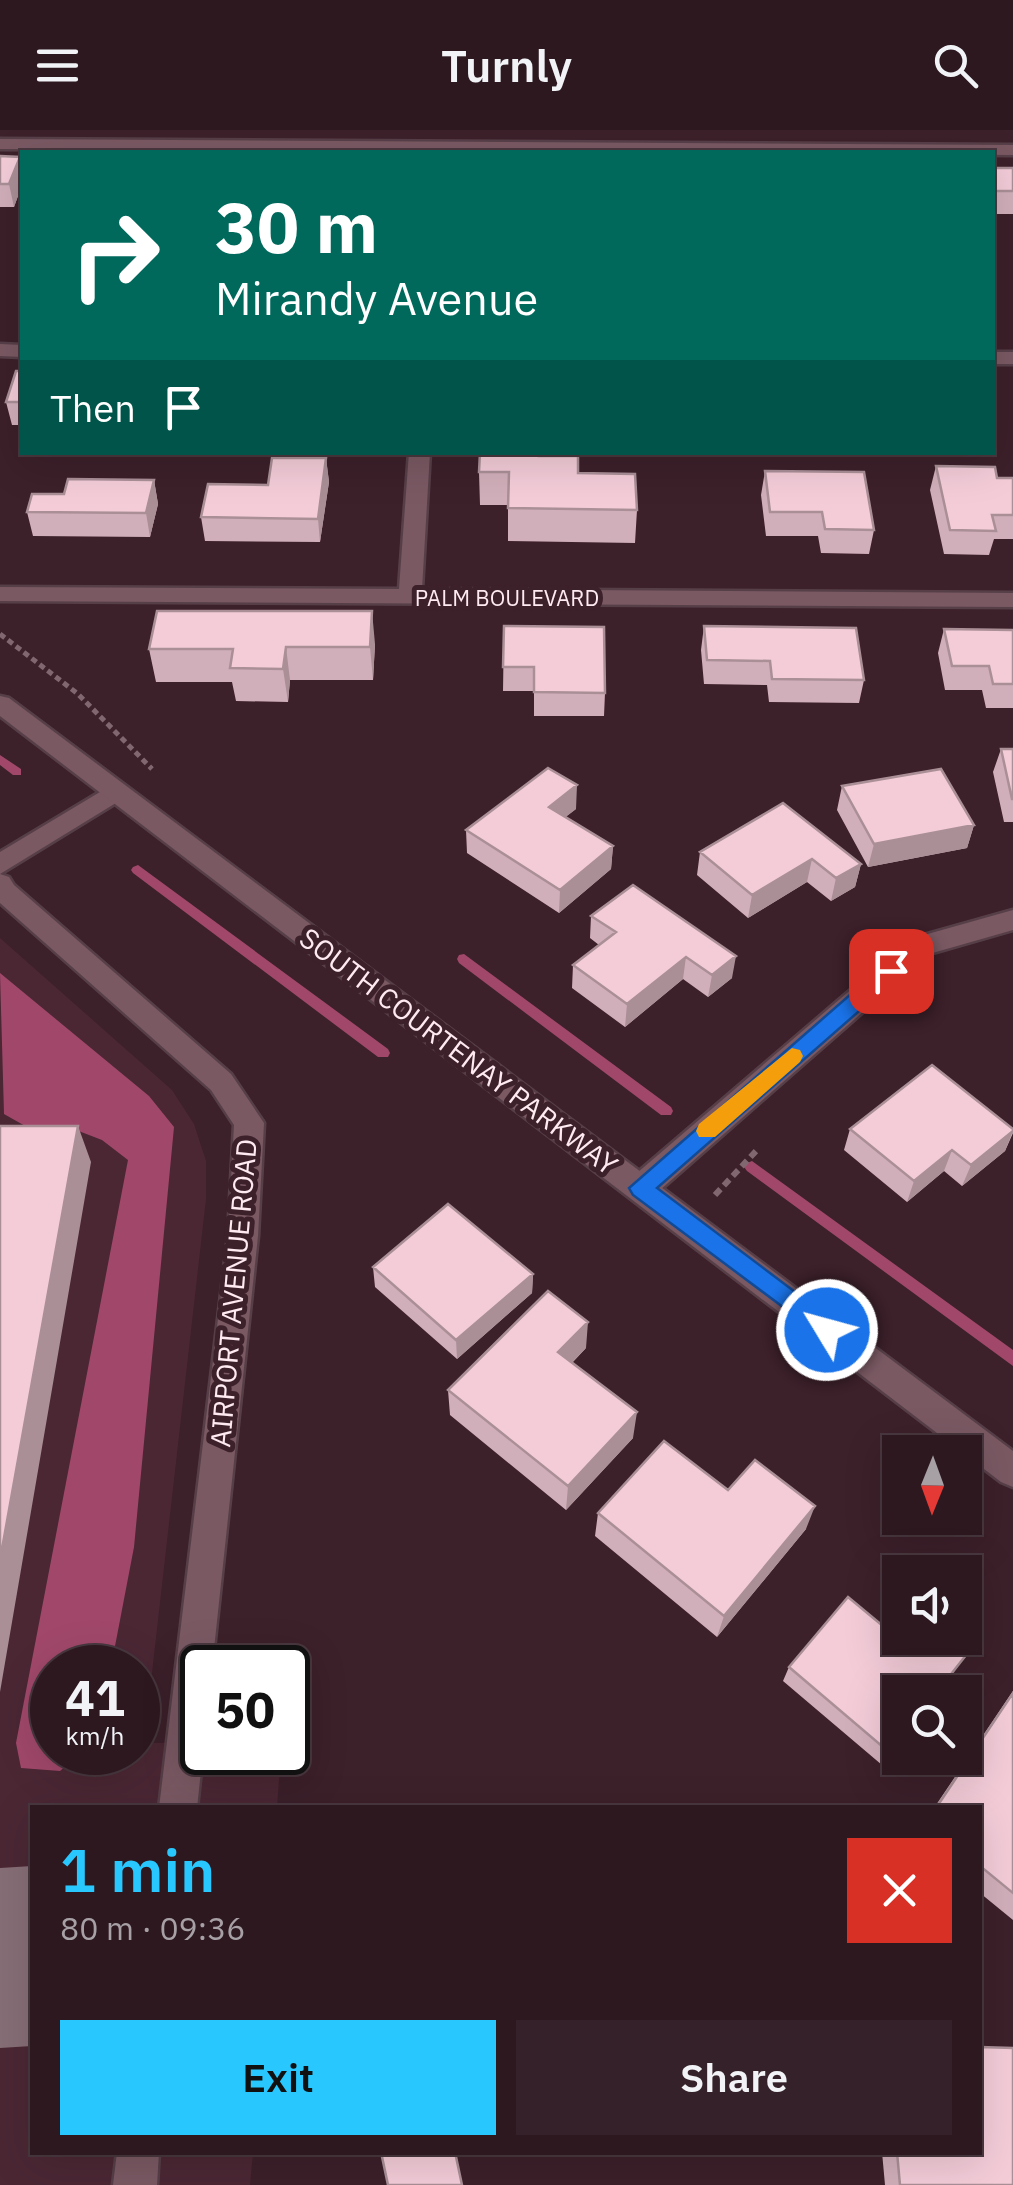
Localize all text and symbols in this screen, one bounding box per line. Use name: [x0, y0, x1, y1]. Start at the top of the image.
text: Turnly: [441, 36, 572, 94]
icon: menu: [30, 38, 85, 93]
icon: search: [928, 38, 983, 93]
text: 30 m: [215, 181, 378, 272]
icon: right: [50, 190, 180, 320]
text: Mirandy Avenue: [215, 269, 538, 327]
icon: arrive: [156, 380, 211, 435]
text: Then: [50, 383, 136, 432]
street label: PALM BOULEVARD: [415, 583, 599, 612]
street label: SOUTH COURTENAY PARKWAY: [292, 919, 626, 1183]
pin: [849, 929, 934, 1014]
icon: arrive: [864, 944, 919, 999]
street label: AIRPORT AVENUE ROAD: [201, 1137, 265, 1449]
position arrow: [775, 1278, 879, 1382]
north arrow: [882, 1435, 982, 1535]
map controls: [882, 1435, 982, 1775]
button: sound: [882, 1555, 982, 1655]
speed limit sign: 50: [180, 1645, 310, 1775]
text: 41: [65, 1665, 125, 1730]
button: search: [882, 1675, 982, 1775]
text: km/h: [66, 1719, 124, 1752]
text: 1 min: [60, 1830, 215, 1909]
button: close: [847, 1838, 952, 1943]
text: 80 m · 09:36: [60, 1907, 246, 1949]
button: Exit: [60, 2020, 496, 2135]
button: Share: [516, 2020, 952, 2135]

